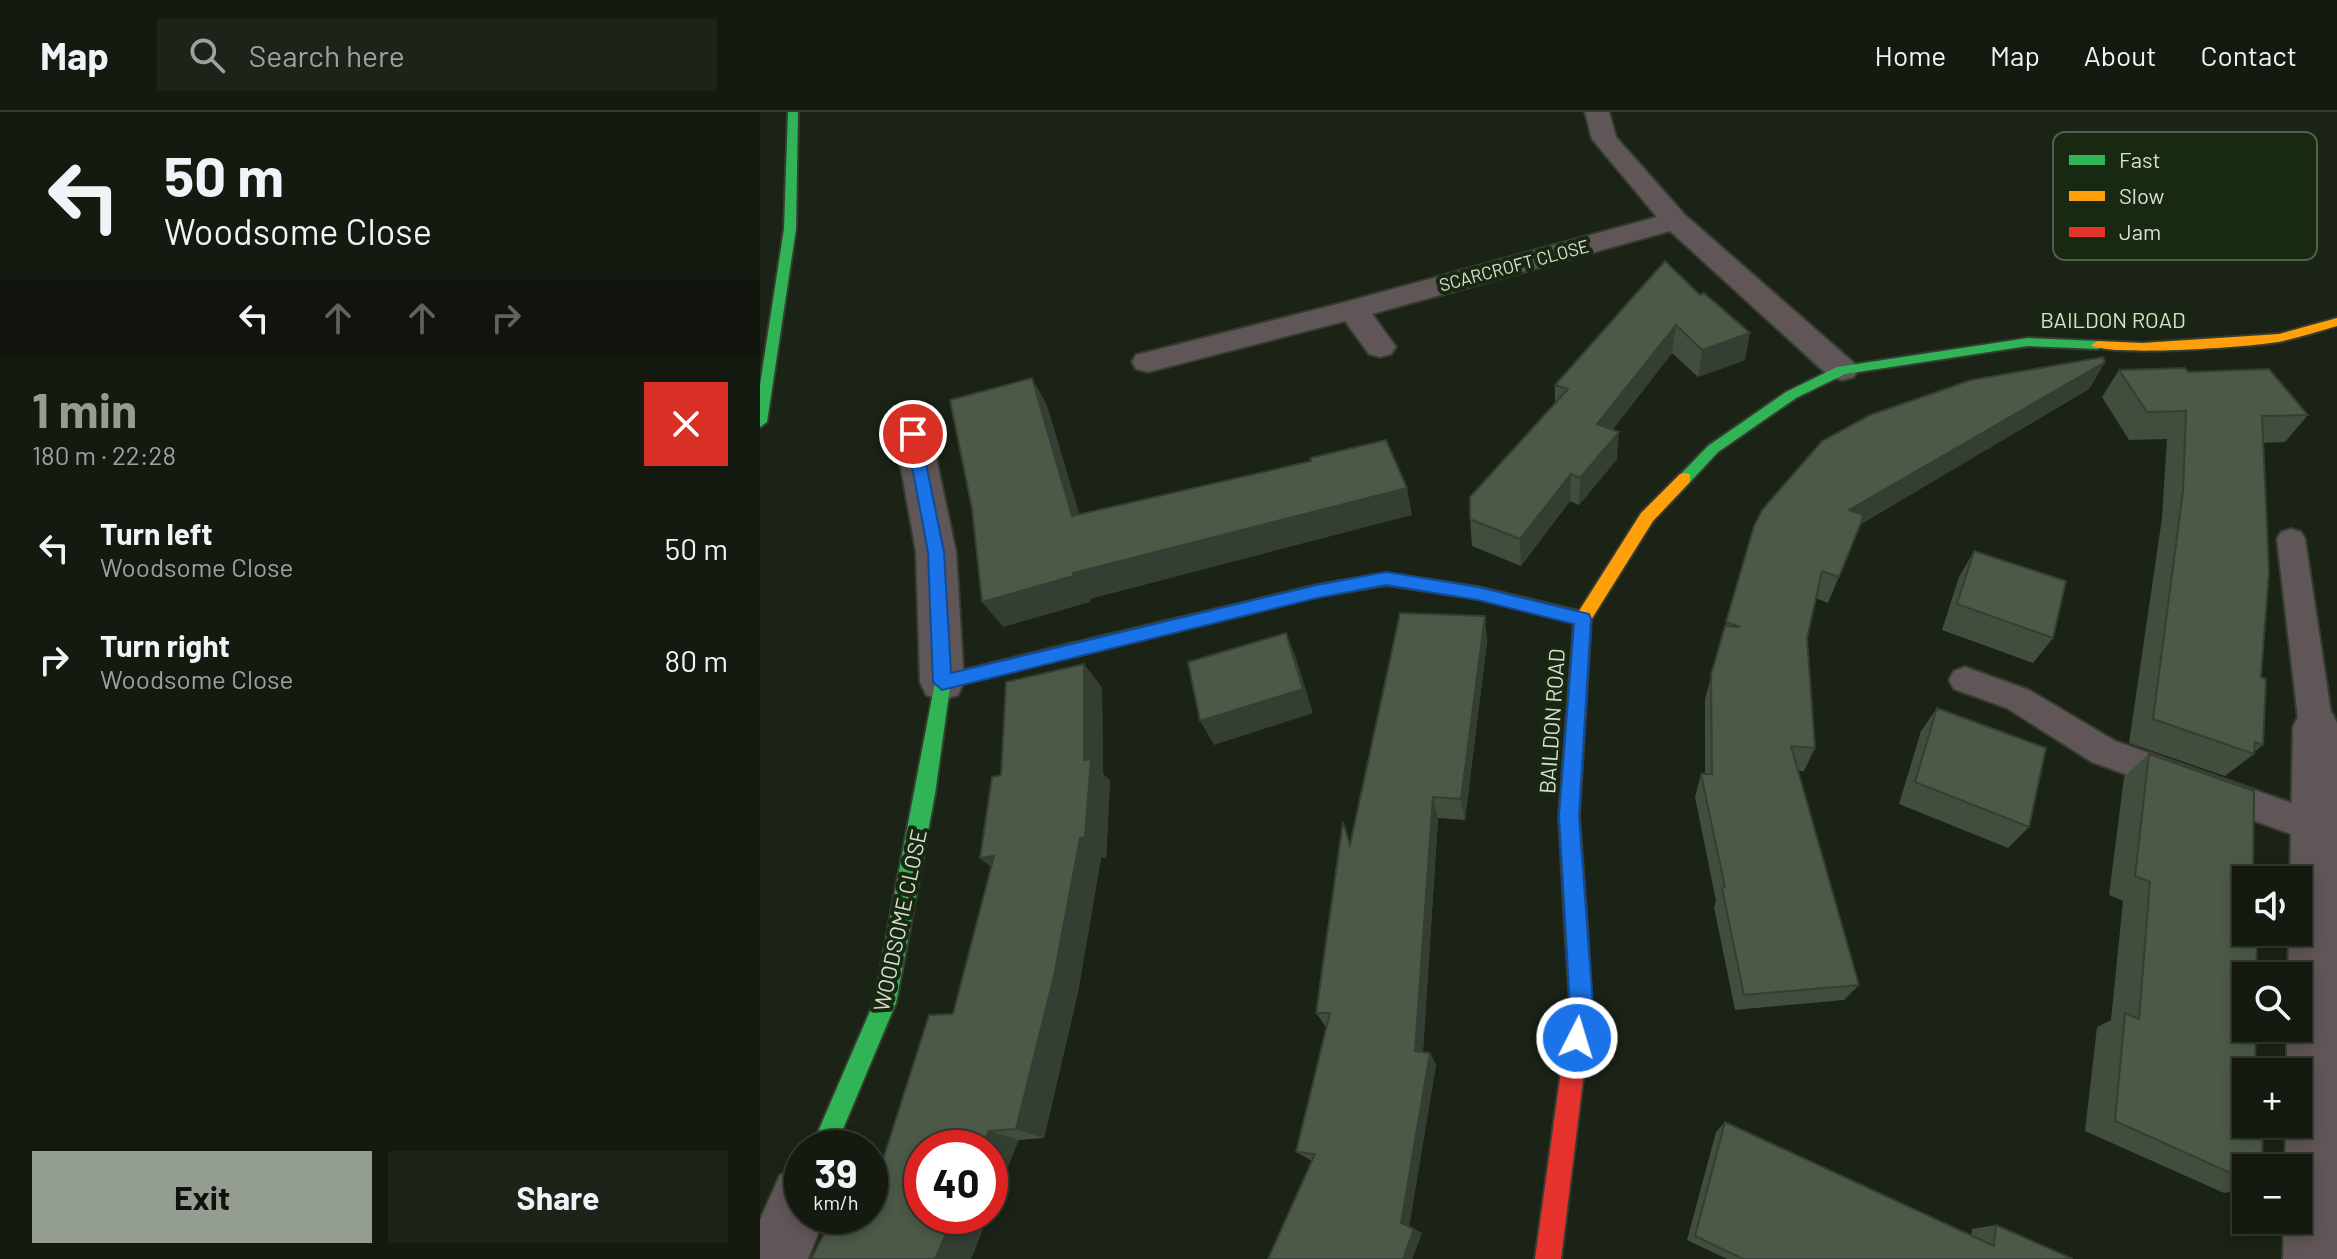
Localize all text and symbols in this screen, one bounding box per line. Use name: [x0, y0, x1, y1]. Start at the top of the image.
search box: [157, 19, 717, 91]
text: Map: [40, 32, 109, 78]
icon: search: [185, 33, 229, 77]
text: Search here: [249, 37, 405, 73]
text: Home: [1875, 38, 1946, 72]
text: Map: [1990, 38, 2040, 72]
text: About: [2084, 38, 2156, 72]
text: Contact: [2200, 38, 2297, 72]
legend: [2053, 132, 2317, 260]
text: 50 m: [164, 141, 284, 208]
icon: left: [32, 144, 136, 248]
text: Fast: [2119, 146, 2161, 172]
text: Slow: [2119, 182, 2164, 208]
text: Woodsome Close: [164, 209, 432, 252]
text: Jam: [2119, 218, 2161, 244]
street label: SCARCROFT CLOSE: [1437, 234, 1591, 296]
icon: left: [232, 296, 276, 340]
icon: ahead: [316, 296, 360, 340]
icon: ahead: [400, 296, 444, 340]
icon: right: [484, 296, 528, 340]
street label: BAILDON ROAD: [2040, 306, 2186, 332]
text: 1 min: [32, 380, 137, 438]
button: close: [644, 382, 728, 466]
pin: [879, 400, 947, 468]
icon: arrive: [891, 412, 935, 456]
text: 180 m · 22:28: [32, 439, 176, 470]
text: Turn left: [100, 515, 213, 551]
icon: left: [32, 526, 76, 570]
text: 50 m: [665, 530, 728, 566]
text: Woodsome Close: [100, 551, 293, 582]
text: Turn right: [100, 627, 230, 663]
icon: right: [32, 638, 76, 682]
text: 80 m: [665, 642, 728, 678]
street label: BAILDON ROAD: [1533, 648, 1569, 794]
text: Woodsome Close: [100, 663, 293, 694]
street label: WOODSOME CLOSE: [867, 827, 931, 1013]
map controls: [2232, 866, 2312, 1234]
button: sound: [2232, 866, 2312, 946]
button: search: [2232, 962, 2312, 1042]
position arrow: [1535, 996, 1619, 1080]
button: +: [2232, 1058, 2312, 1138]
speed limit sign: 40: [904, 1130, 1008, 1234]
text: 39: [815, 1148, 857, 1196]
button: Exit: [32, 1151, 372, 1243]
button: Share: [388, 1151, 728, 1243]
button: −: [2232, 1154, 2312, 1234]
text: km/h: [813, 1190, 859, 1214]

